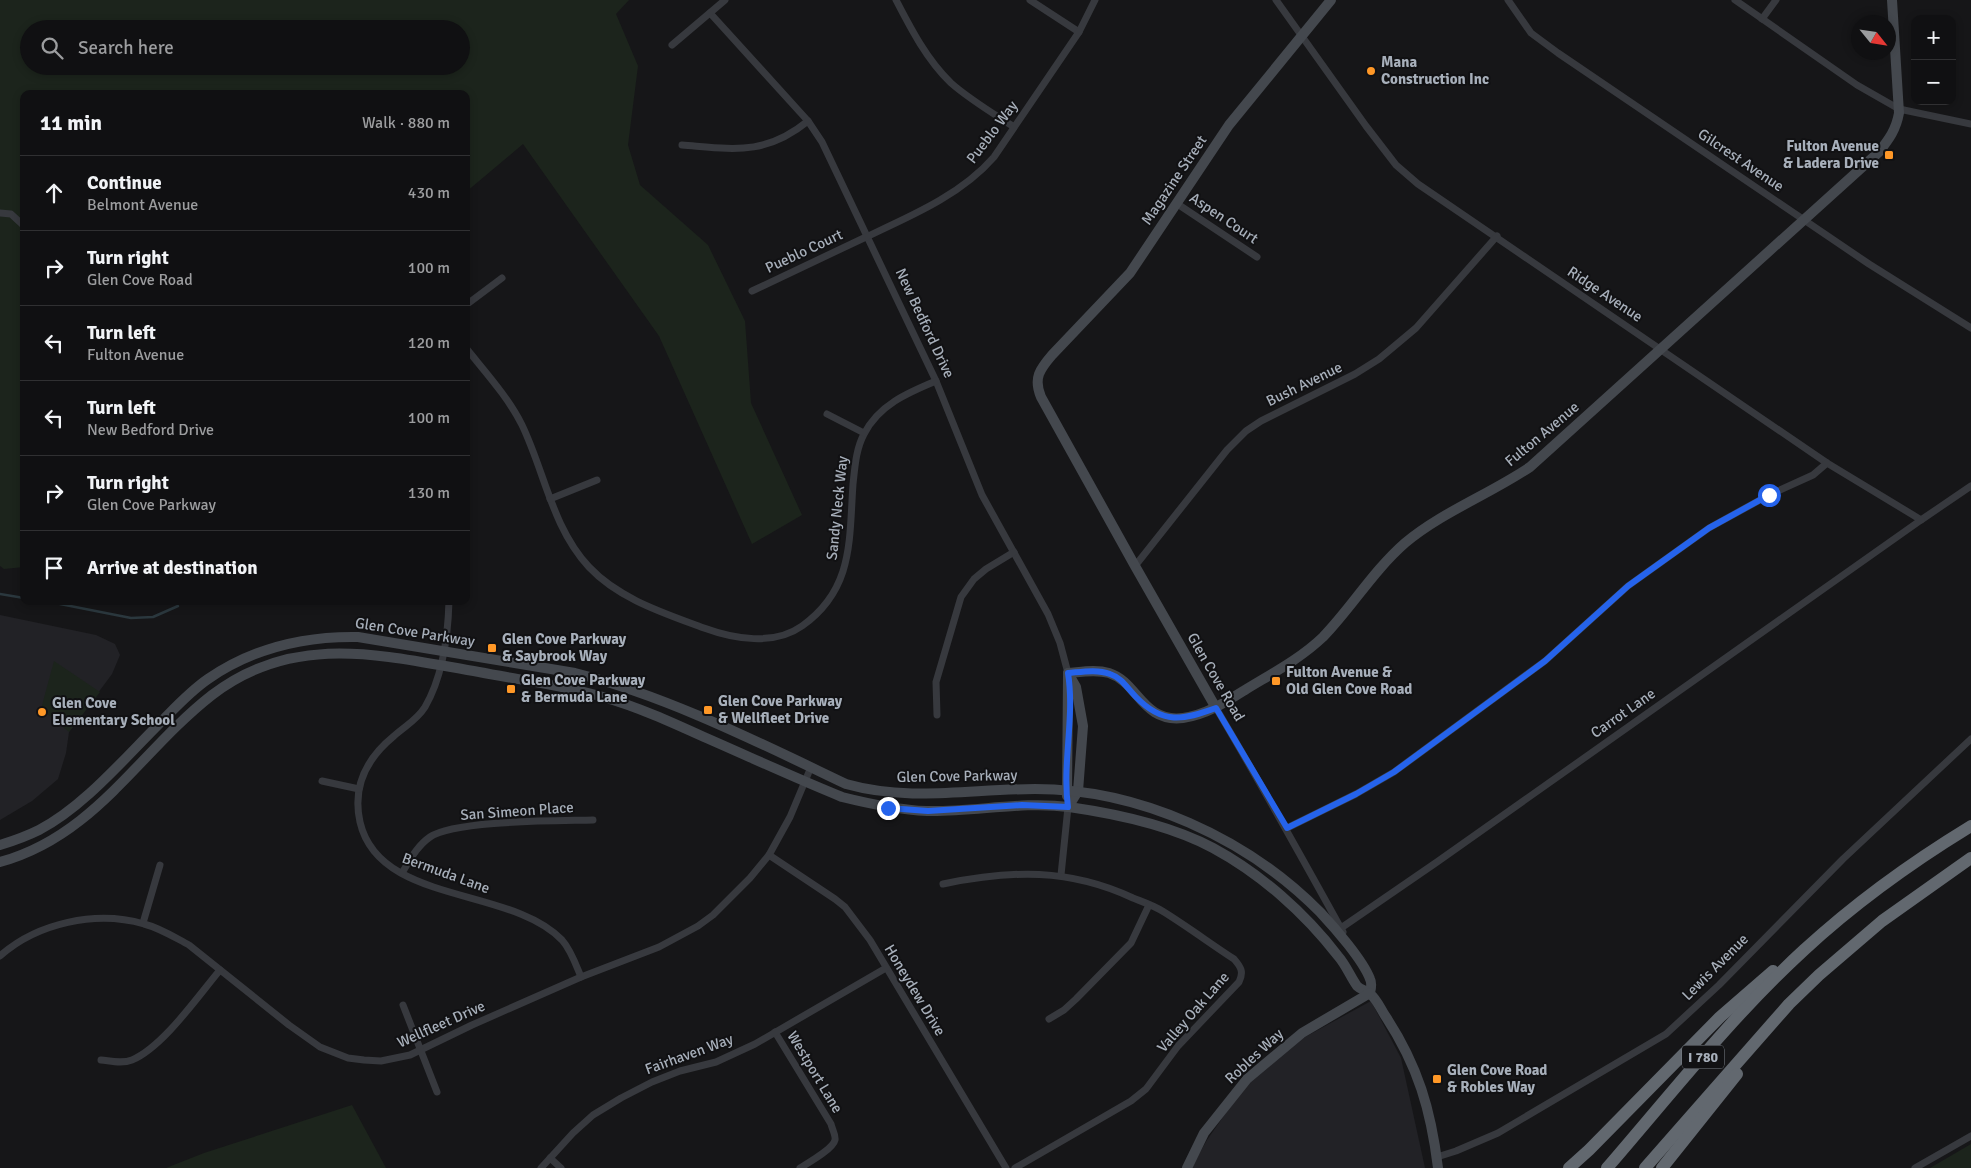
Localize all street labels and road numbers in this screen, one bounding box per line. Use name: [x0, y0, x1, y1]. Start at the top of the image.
street label: Pueblo Way: [963, 97, 1021, 167]
street label: Gilcrest Avenue: [1695, 125, 1787, 195]
street label: Magazine Street: [1137, 132, 1211, 228]
street label: Aspen Court: [1186, 189, 1262, 247]
street label: Pueblo Court: [762, 225, 846, 277]
street label: Ridge Avenue: [1564, 262, 1646, 326]
street label: New Bedford Drive: [892, 265, 958, 381]
street label: Bush Avenue: [1263, 358, 1345, 410]
street label: Fulton Avenue: [1501, 398, 1583, 470]
street label: Sandy Neck Way: [823, 455, 851, 561]
street label: Glen Cove Parkway: [354, 614, 476, 650]
street label: Glen Cove Road: [1183, 630, 1249, 724]
street label: Carrot Lane: [1587, 684, 1659, 742]
street label: Glen Cove Parkway: [896, 766, 1018, 786]
street label: San Simeon Place: [460, 798, 574, 824]
street label: Bermuda Lane: [400, 849, 492, 897]
street label: Lewis Avenue: [1678, 930, 1752, 1004]
street label: Honeydew Drive: [881, 941, 949, 1039]
street label: Valley Oak Lane: [1153, 968, 1233, 1056]
street label: Wellfleet Drive: [394, 997, 488, 1051]
street label: Robles Way: [1221, 1025, 1287, 1087]
street label: Westport Lane: [783, 1028, 847, 1116]
street label: Fairhaven Way: [643, 1030, 735, 1078]
road number: I 780: [1682, 1046, 1724, 1068]

